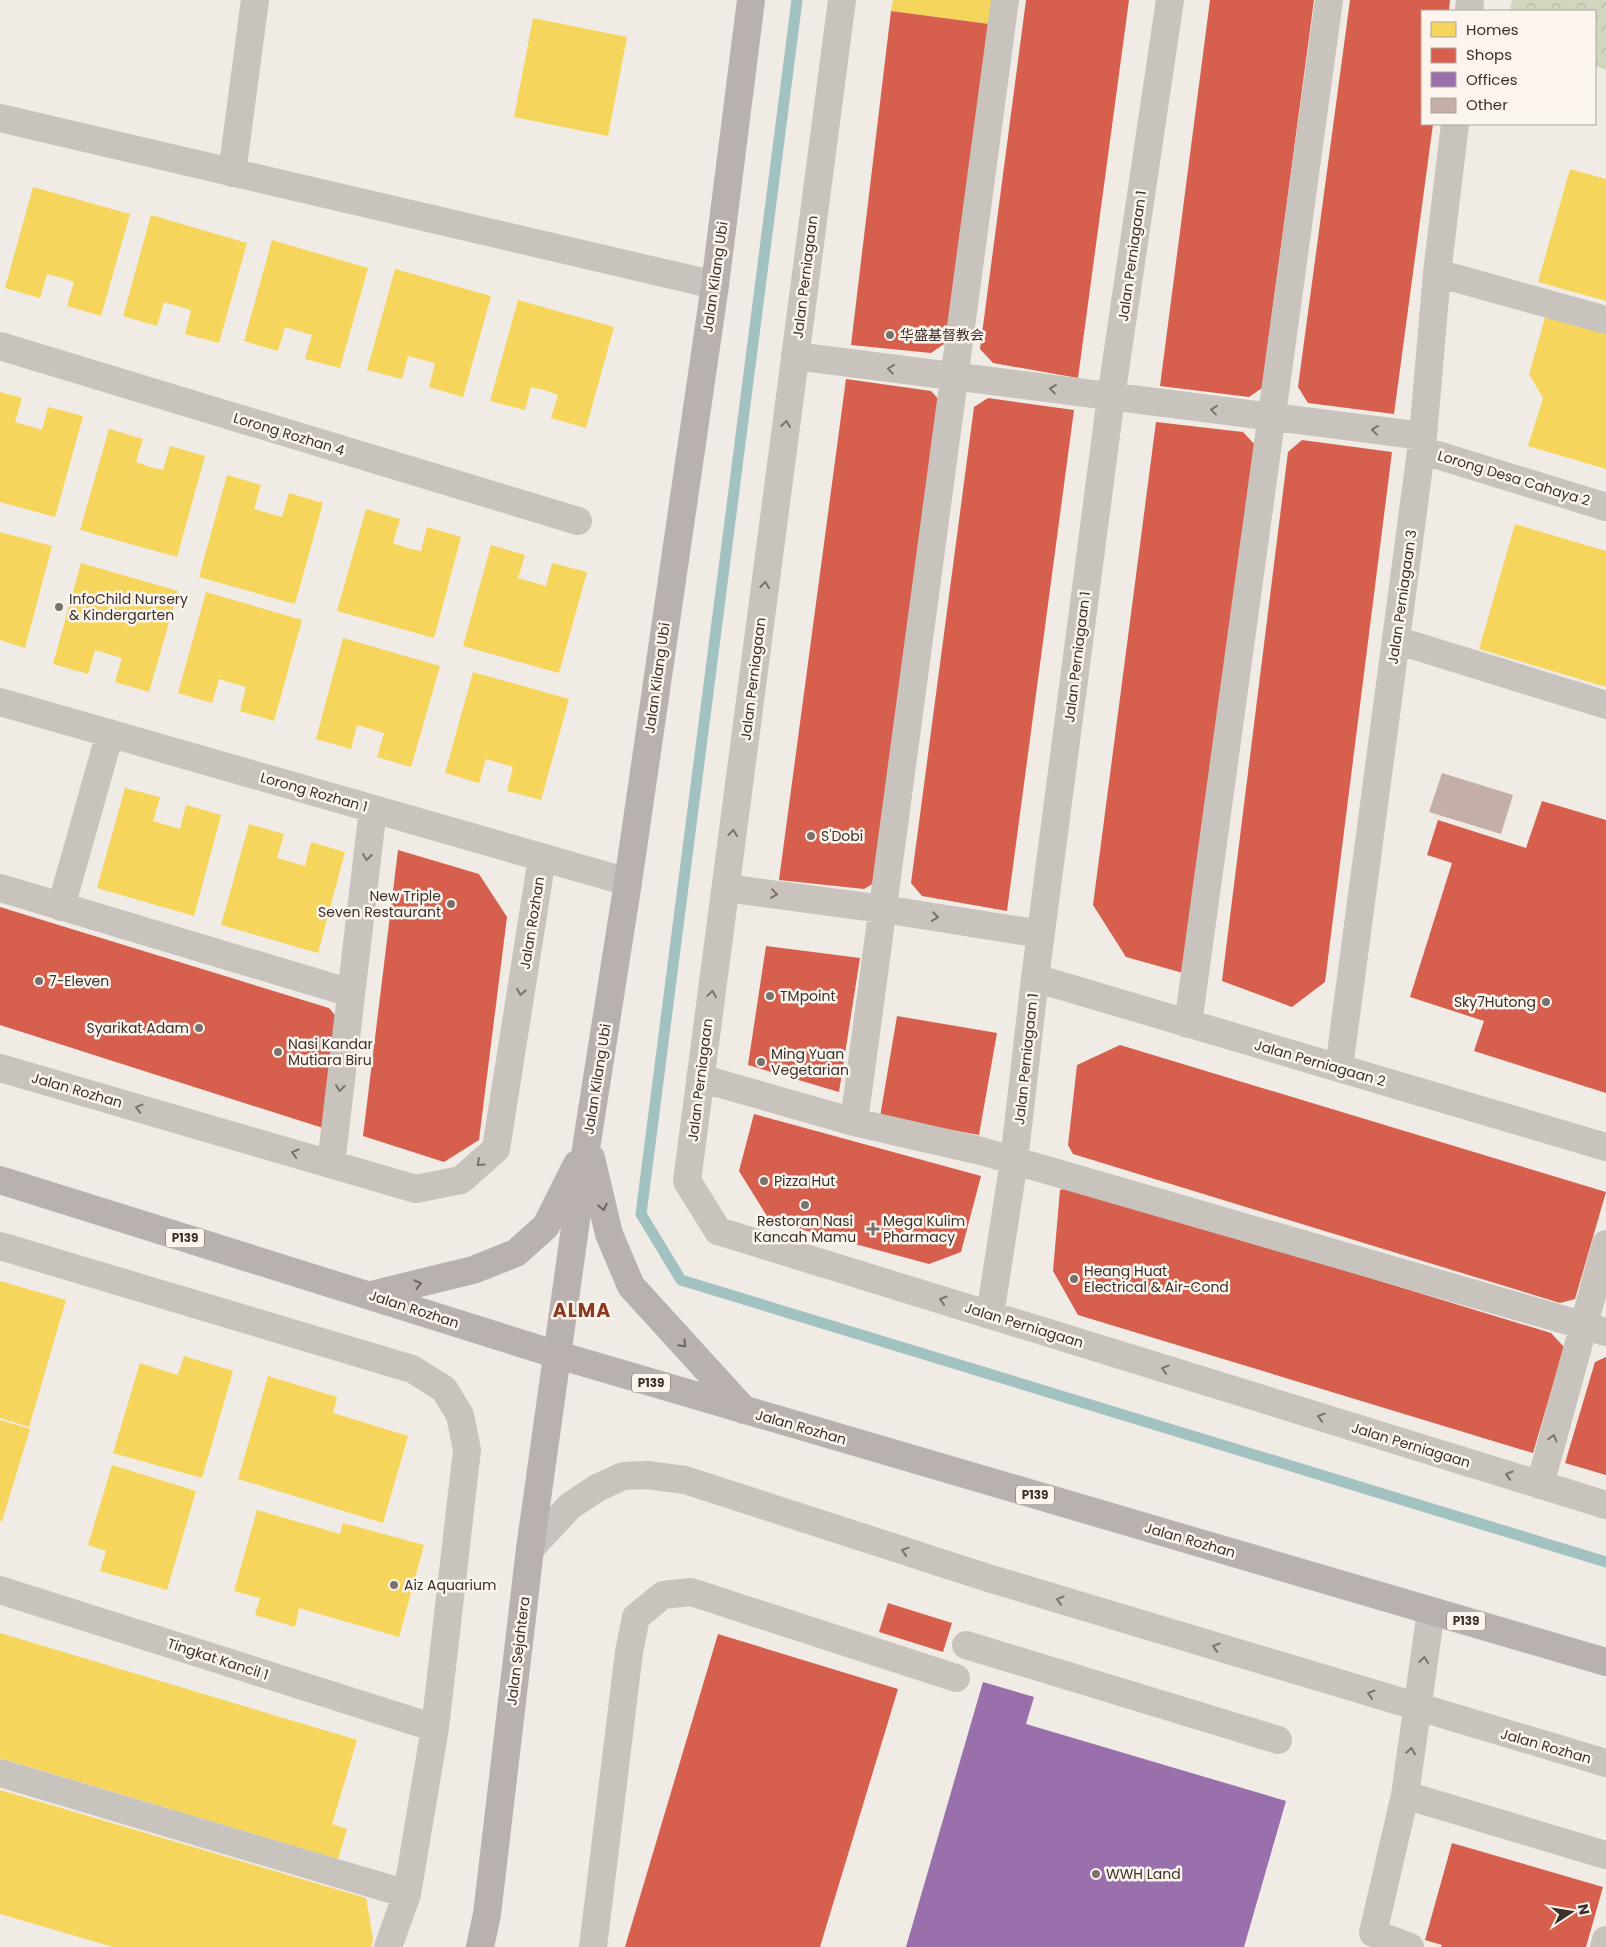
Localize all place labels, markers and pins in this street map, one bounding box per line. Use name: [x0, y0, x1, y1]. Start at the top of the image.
place label: 华盛基督教会: [900, 325, 984, 345]
marker: 华盛基督教会: [884, 329, 896, 341]
place label: InfoChild Nursery & Kindergarten: [69, 589, 188, 625]
marker: InfoChild Nursery & Kindergarten: [53, 601, 65, 613]
place label: S'Dobi: [821, 826, 863, 846]
marker: S'Dobi: [805, 830, 817, 842]
place label: New Triple Seven Restaurant: [318, 886, 441, 922]
marker: New Triple Seven Restaurant: [445, 898, 457, 910]
place label: 7-Eleven: [49, 971, 109, 991]
marker: 7-Eleven: [33, 975, 45, 987]
place label: TMpoint: [780, 986, 836, 1006]
marker: TMpoint: [764, 990, 776, 1002]
place label: Sky7Hutong: [1454, 992, 1536, 1012]
marker: Sky7Hutong: [1540, 996, 1552, 1008]
place label: Syarikat Adam: [86, 1018, 189, 1038]
marker: Syarikat Adam: [193, 1022, 205, 1034]
place label: Nasi Kandar Mutiara Biru: [288, 1034, 373, 1070]
place label: Ming Yuan Vegetarian: [771, 1044, 849, 1080]
marker: Nasi Kandar Mutiara Biru: [272, 1046, 284, 1058]
marker: Ming Yuan Vegetarian: [755, 1056, 767, 1068]
place label: Pizza Hut: [774, 1171, 835, 1191]
marker: Pizza Hut: [758, 1175, 770, 1187]
marker: Restoran Nasi Kancah Mamu: [799, 1199, 811, 1211]
place label: Restoran Nasi Kancah Mamu: [754, 1211, 856, 1247]
place label: Mega Kulim Pharmacy: [883, 1211, 965, 1247]
marker: Mega Kulim Pharmacy: [867, 1223, 879, 1235]
place label: Heang Huat Electrical & Air-Cond: [1084, 1261, 1229, 1297]
marker: Heang Huat Electrical & Air-Cond: [1068, 1273, 1080, 1285]
place label: Aiz Aquarium: [404, 1575, 496, 1595]
marker: Aiz Aquarium: [388, 1579, 400, 1591]
place label: WWH Land: [1106, 1864, 1181, 1884]
marker: WWH Land: [1090, 1868, 1102, 1880]

